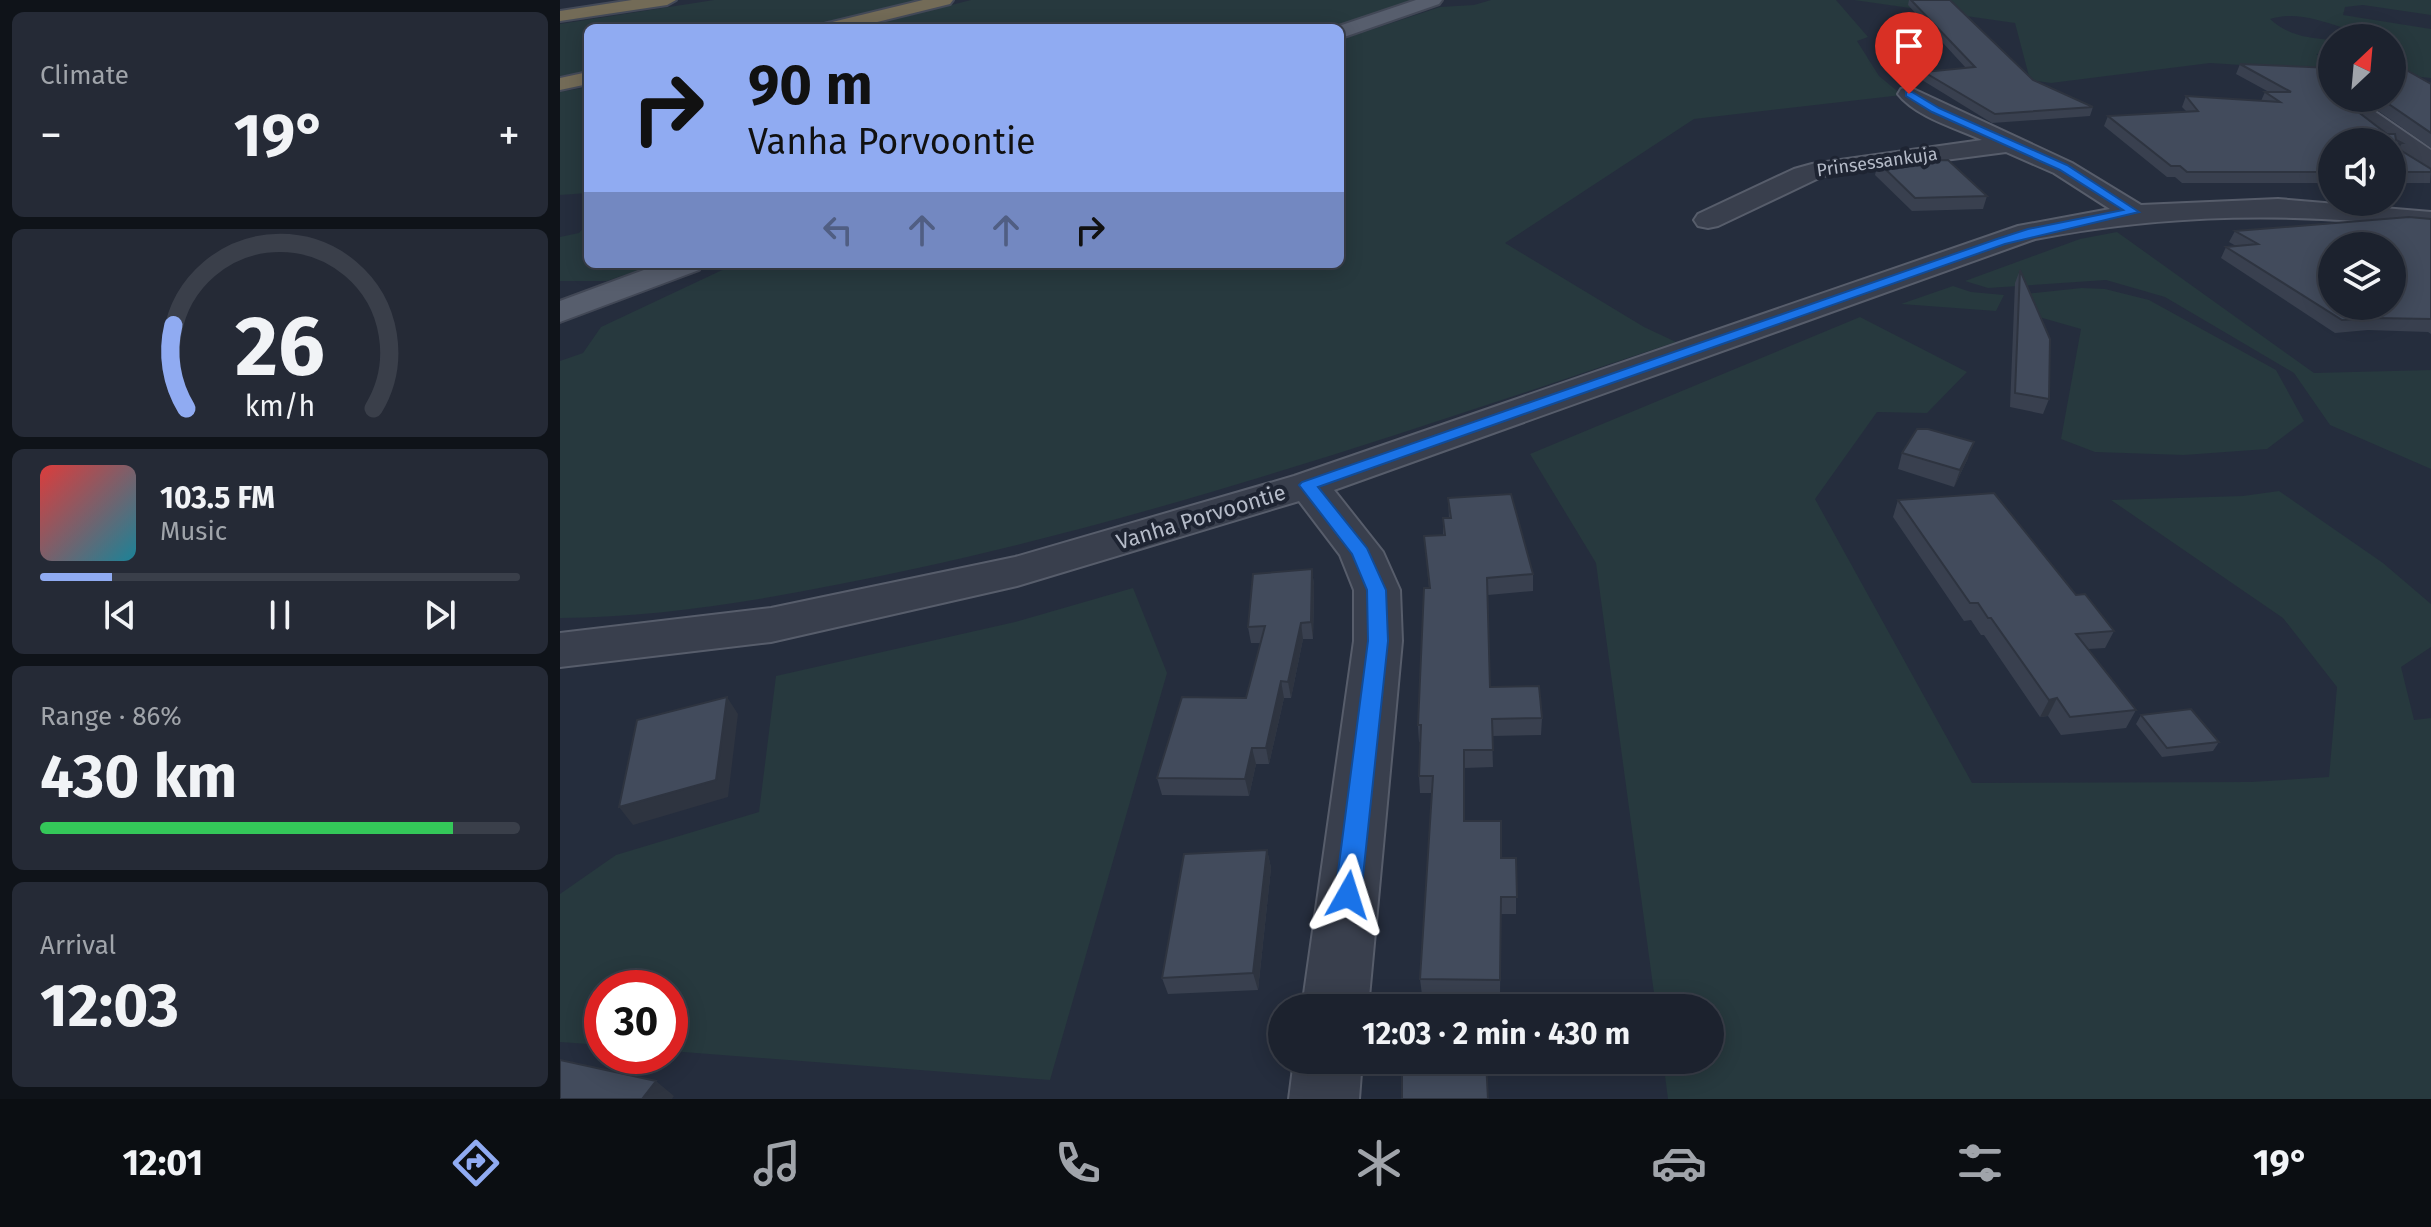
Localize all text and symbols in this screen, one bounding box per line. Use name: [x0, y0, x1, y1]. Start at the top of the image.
pin: [1875, 12, 1943, 94]
icon: arrive: [1887, 24, 1931, 68]
north arrow: [2318, 24, 2406, 112]
map controls: [2318, 24, 2406, 320]
text: 90 m: [748, 52, 873, 119]
icon: right: [616, 56, 720, 160]
text: Climate: [40, 60, 129, 91]
text: 19°: [234, 100, 326, 172]
text: −: [40, 109, 62, 162]
text: +: [498, 109, 520, 162]
text: Vanha Porvoontie: [748, 120, 1036, 164]
button: sound: [2318, 128, 2406, 216]
street label: Prinsessankuja: [1815, 143, 1939, 181]
icon: left: [816, 208, 860, 252]
icon: ahead: [900, 208, 944, 252]
icon: ahead: [984, 208, 1028, 252]
icon: right: [1068, 208, 1112, 252]
button: layers: [2318, 232, 2406, 320]
text: 26: [235, 296, 325, 396]
text: km/h: [245, 389, 315, 424]
street label: Vanha Porvoontie: [1113, 478, 1289, 556]
text: 103.5 FM: [160, 480, 275, 516]
text: Music: [160, 516, 227, 547]
icon: previous: [98, 593, 142, 637]
icon: pause: [258, 593, 302, 637]
icon: next: [418, 593, 462, 637]
text: Range · 86%: [40, 701, 182, 732]
text: 430 km: [40, 741, 237, 813]
position arrow: [1306, 853, 1390, 937]
text: Arrival: [40, 930, 116, 961]
text: 12:03: [40, 970, 179, 1042]
speed limit sign: 30: [584, 970, 688, 1074]
text: 12:03 · 2 min · 430 m: [1362, 1016, 1630, 1052]
icon: directions: [448, 1135, 504, 1191]
icon: music: [749, 1135, 805, 1191]
icon: phone: [1050, 1135, 1106, 1191]
icon: climate: [1351, 1135, 1407, 1191]
icon: car: [1651, 1135, 1707, 1191]
icon: filters: [1952, 1135, 2008, 1191]
text: 12:01: [122, 1141, 203, 1185]
text: 19°: [2253, 1141, 2309, 1185]

